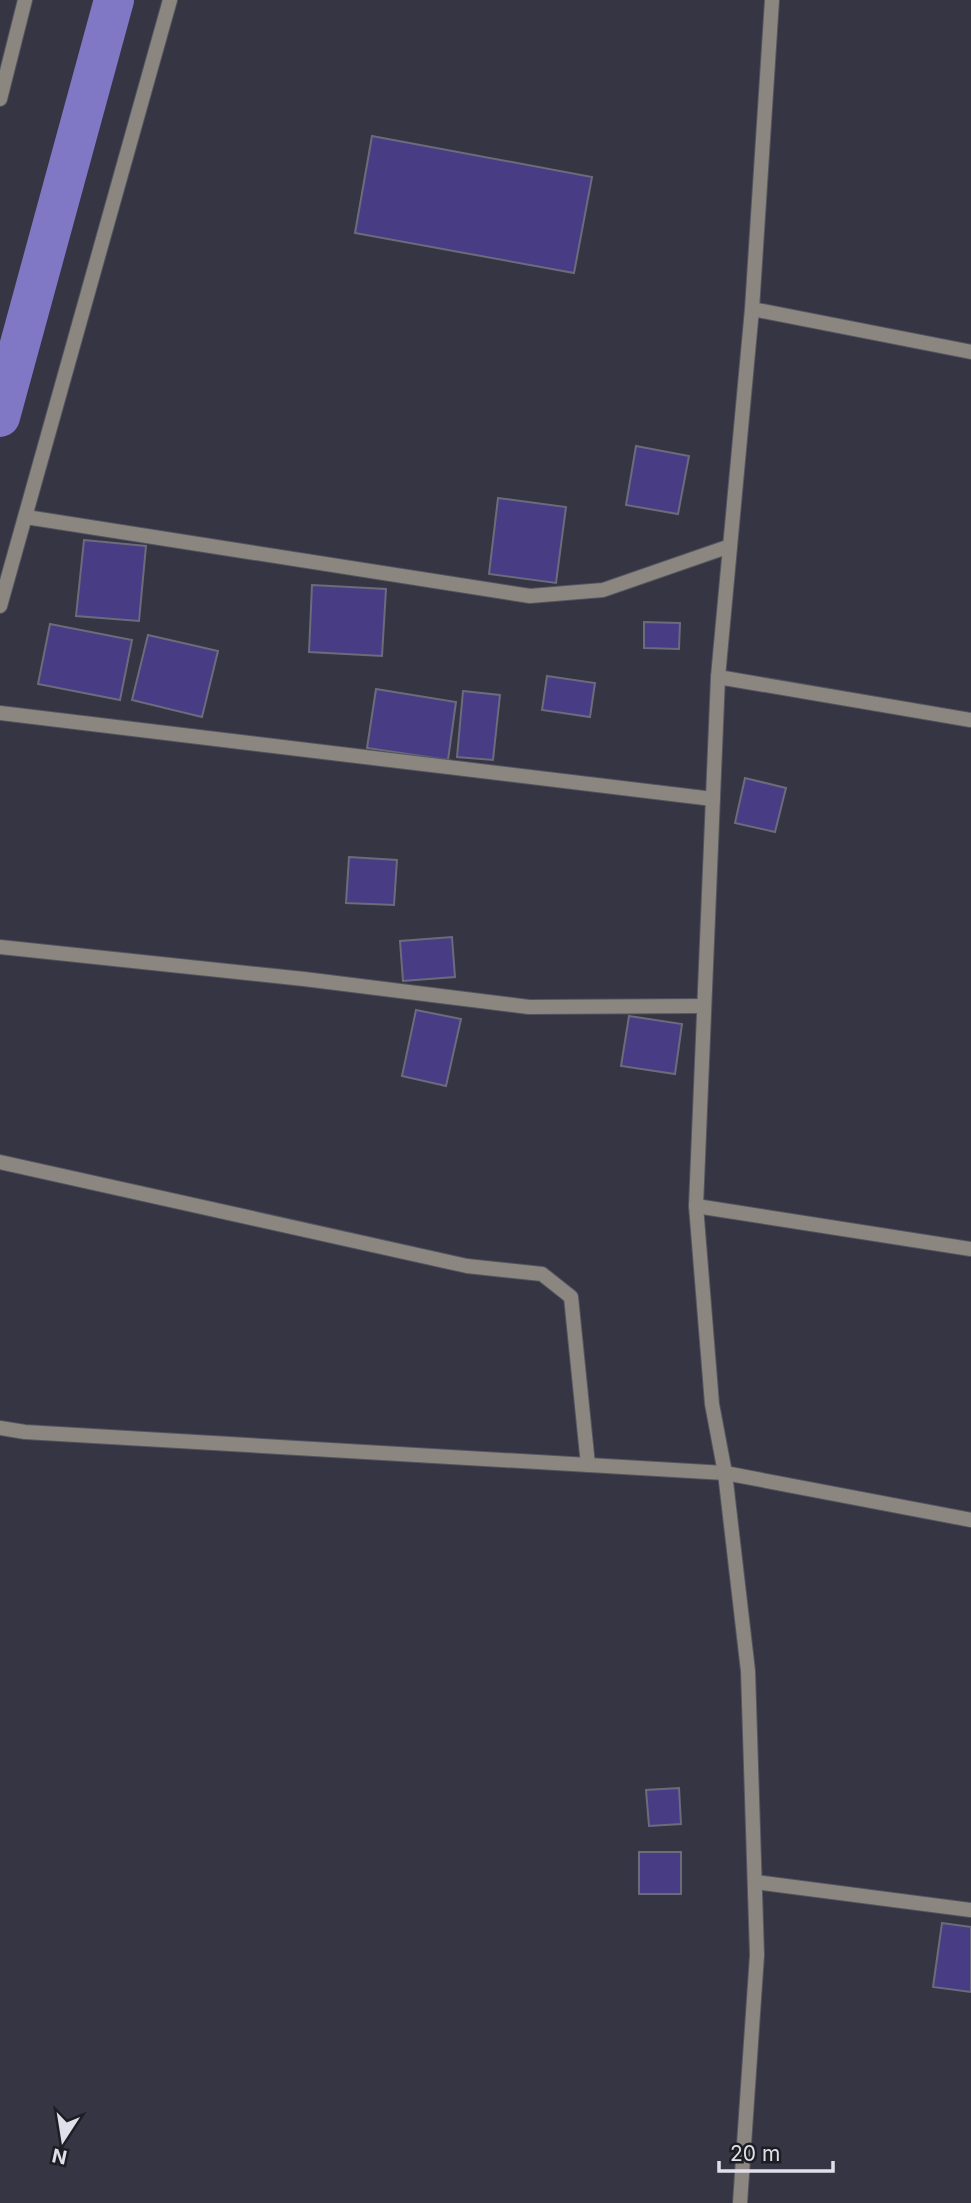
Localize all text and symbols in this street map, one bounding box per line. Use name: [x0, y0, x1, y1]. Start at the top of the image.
north arrow: [28, 2105, 98, 2175]
scale bar: [719, 2130, 833, 2174]
text: 20 m: [730, 2141, 780, 2166]
text: N: [50, 2143, 69, 2169]

